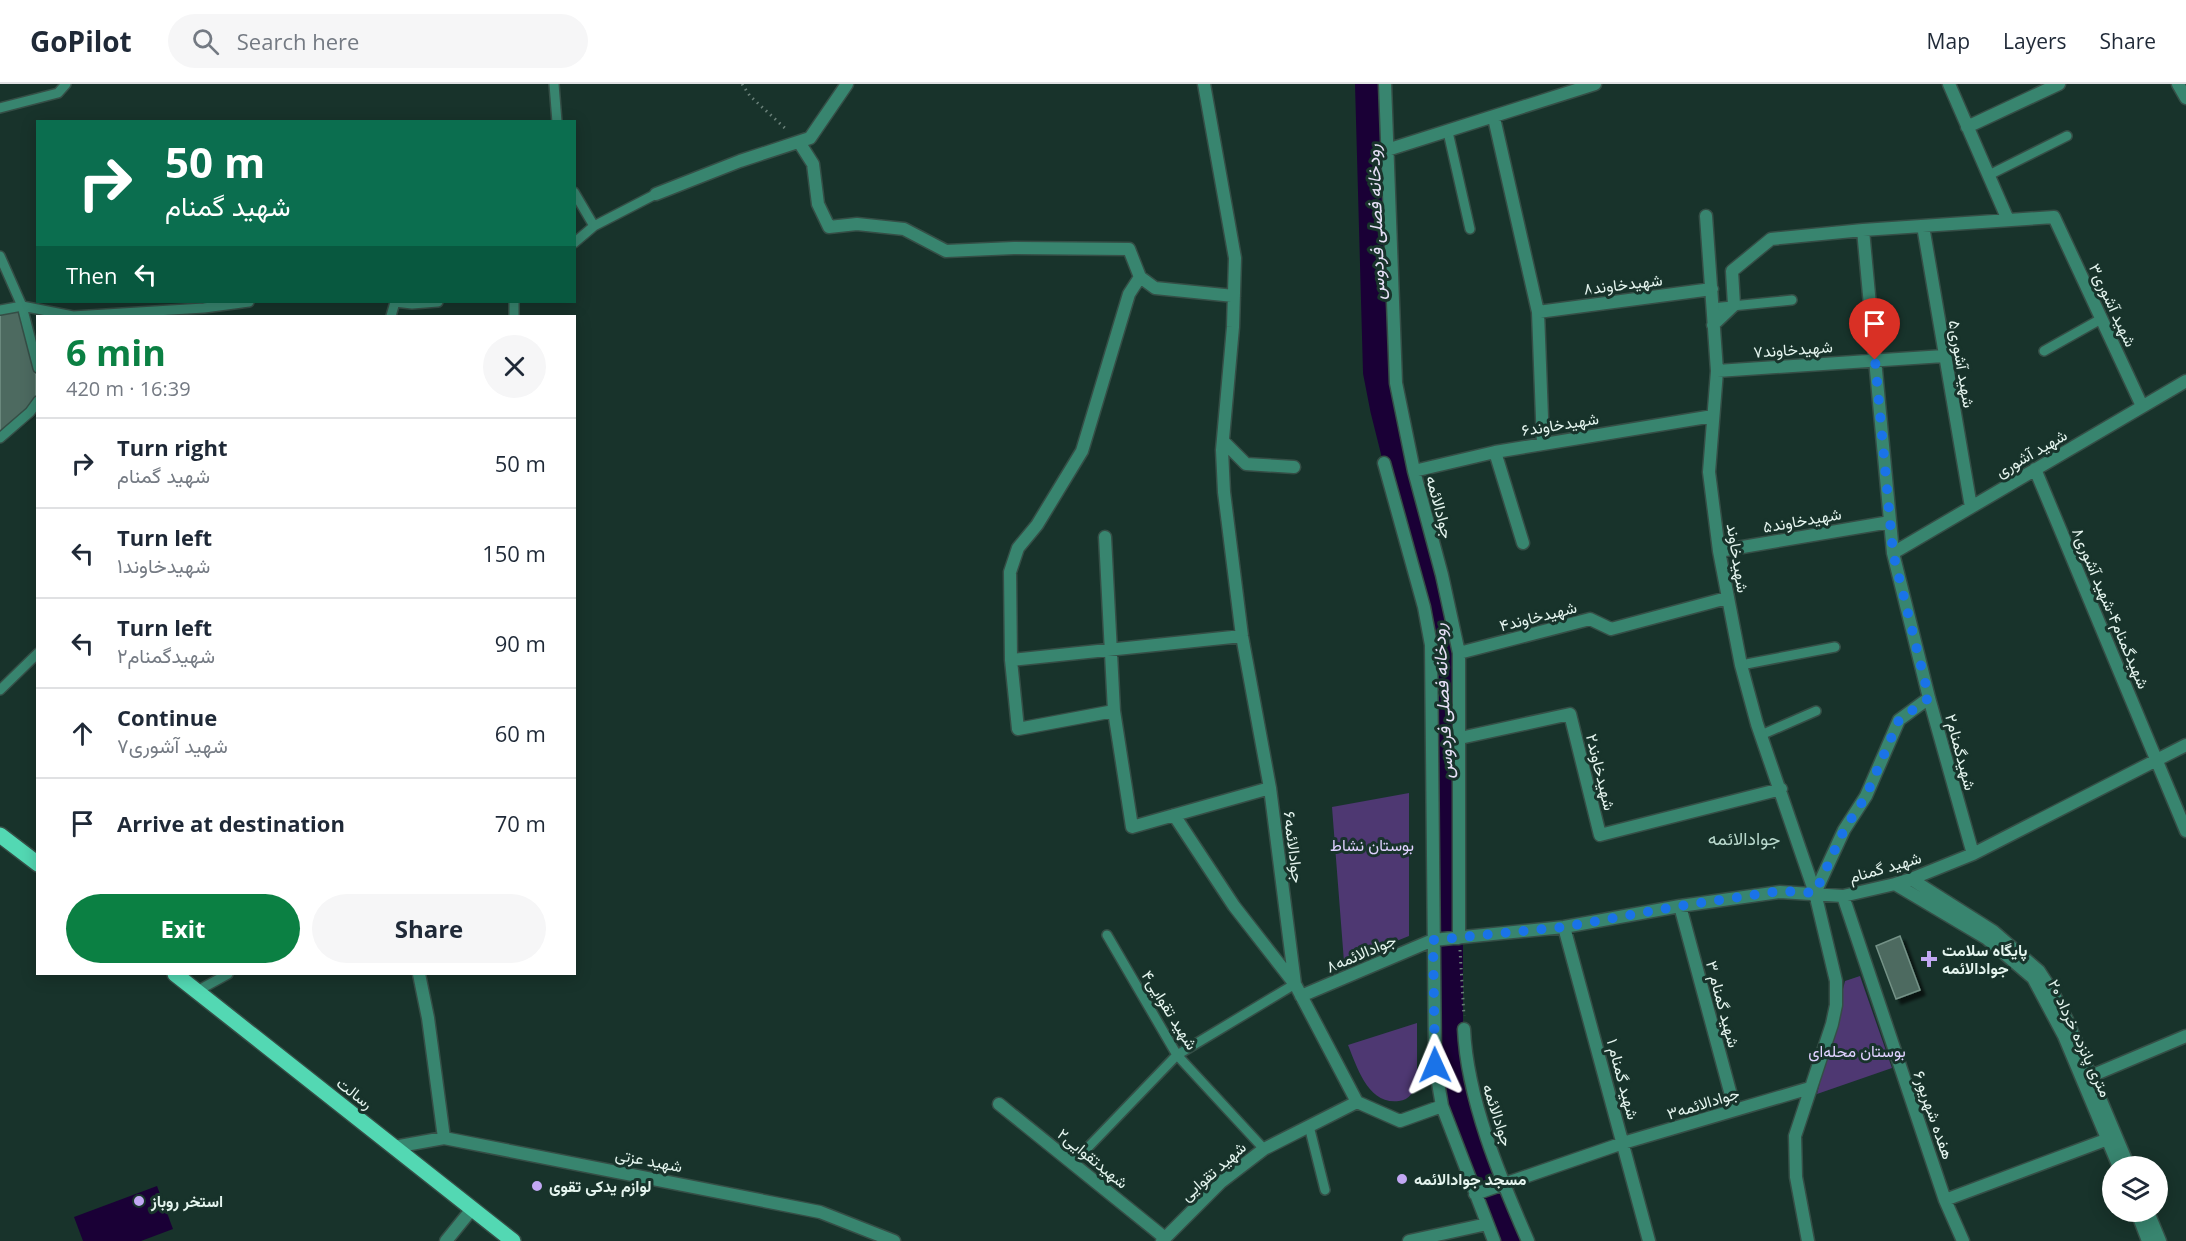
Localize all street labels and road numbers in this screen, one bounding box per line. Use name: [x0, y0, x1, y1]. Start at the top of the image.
street label: شهید آشوری۳: [2084, 260, 2142, 350]
street label: شهیدخاوند۸: [1582, 268, 1664, 300]
street label: شهید آشوری۵: [1943, 318, 1981, 410]
street label: شهیدخاوند۷: [1753, 335, 1833, 363]
street label: شهیدخاوند۶: [1520, 407, 1600, 441]
street label: شهید آشوری: [1991, 424, 2071, 482]
street label: جوادالائمه: [1421, 473, 1459, 541]
street label: شهیدخاوند۵: [1761, 502, 1843, 538]
street label: شهیدخاوند: [1722, 522, 1754, 594]
street label: شهیدگمنام۴-شهید آشوری۸: [2067, 524, 2155, 692]
street label: شهیدخاوند۴: [1497, 596, 1579, 636]
street label: شهیدگمنام۲: [1940, 711, 1982, 793]
street label: شهیدخاوند۲: [1581, 731, 1621, 813]
street label: جوادالائمه۶: [1279, 810, 1309, 884]
street label: شهید گمنام: [1846, 846, 1924, 888]
street label: جوادالائمه۸: [1323, 928, 1400, 978]
street label: شهید گمنام ۳: [1701, 958, 1745, 1050]
street label: شهید تقوایی۴: [1137, 966, 1203, 1054]
street label: ۲۰ متری پانزده خرداد: [2042, 975, 2117, 1101]
street label: شهید گمنام ۱: [1602, 1036, 1644, 1122]
street label: هفده شهریور۶: [1909, 1068, 1959, 1162]
street label: رسالت: [332, 1072, 378, 1114]
street label: جوادالائمه: [1478, 1081, 1518, 1149]
street label: جوادالائمه۳: [1664, 1081, 1742, 1124]
street label: شهیدتقوایی۲: [1053, 1123, 1133, 1193]
street label: شهید تقوایی: [1175, 1136, 1251, 1206]
street label: شهید عزتی: [614, 1143, 684, 1177]

